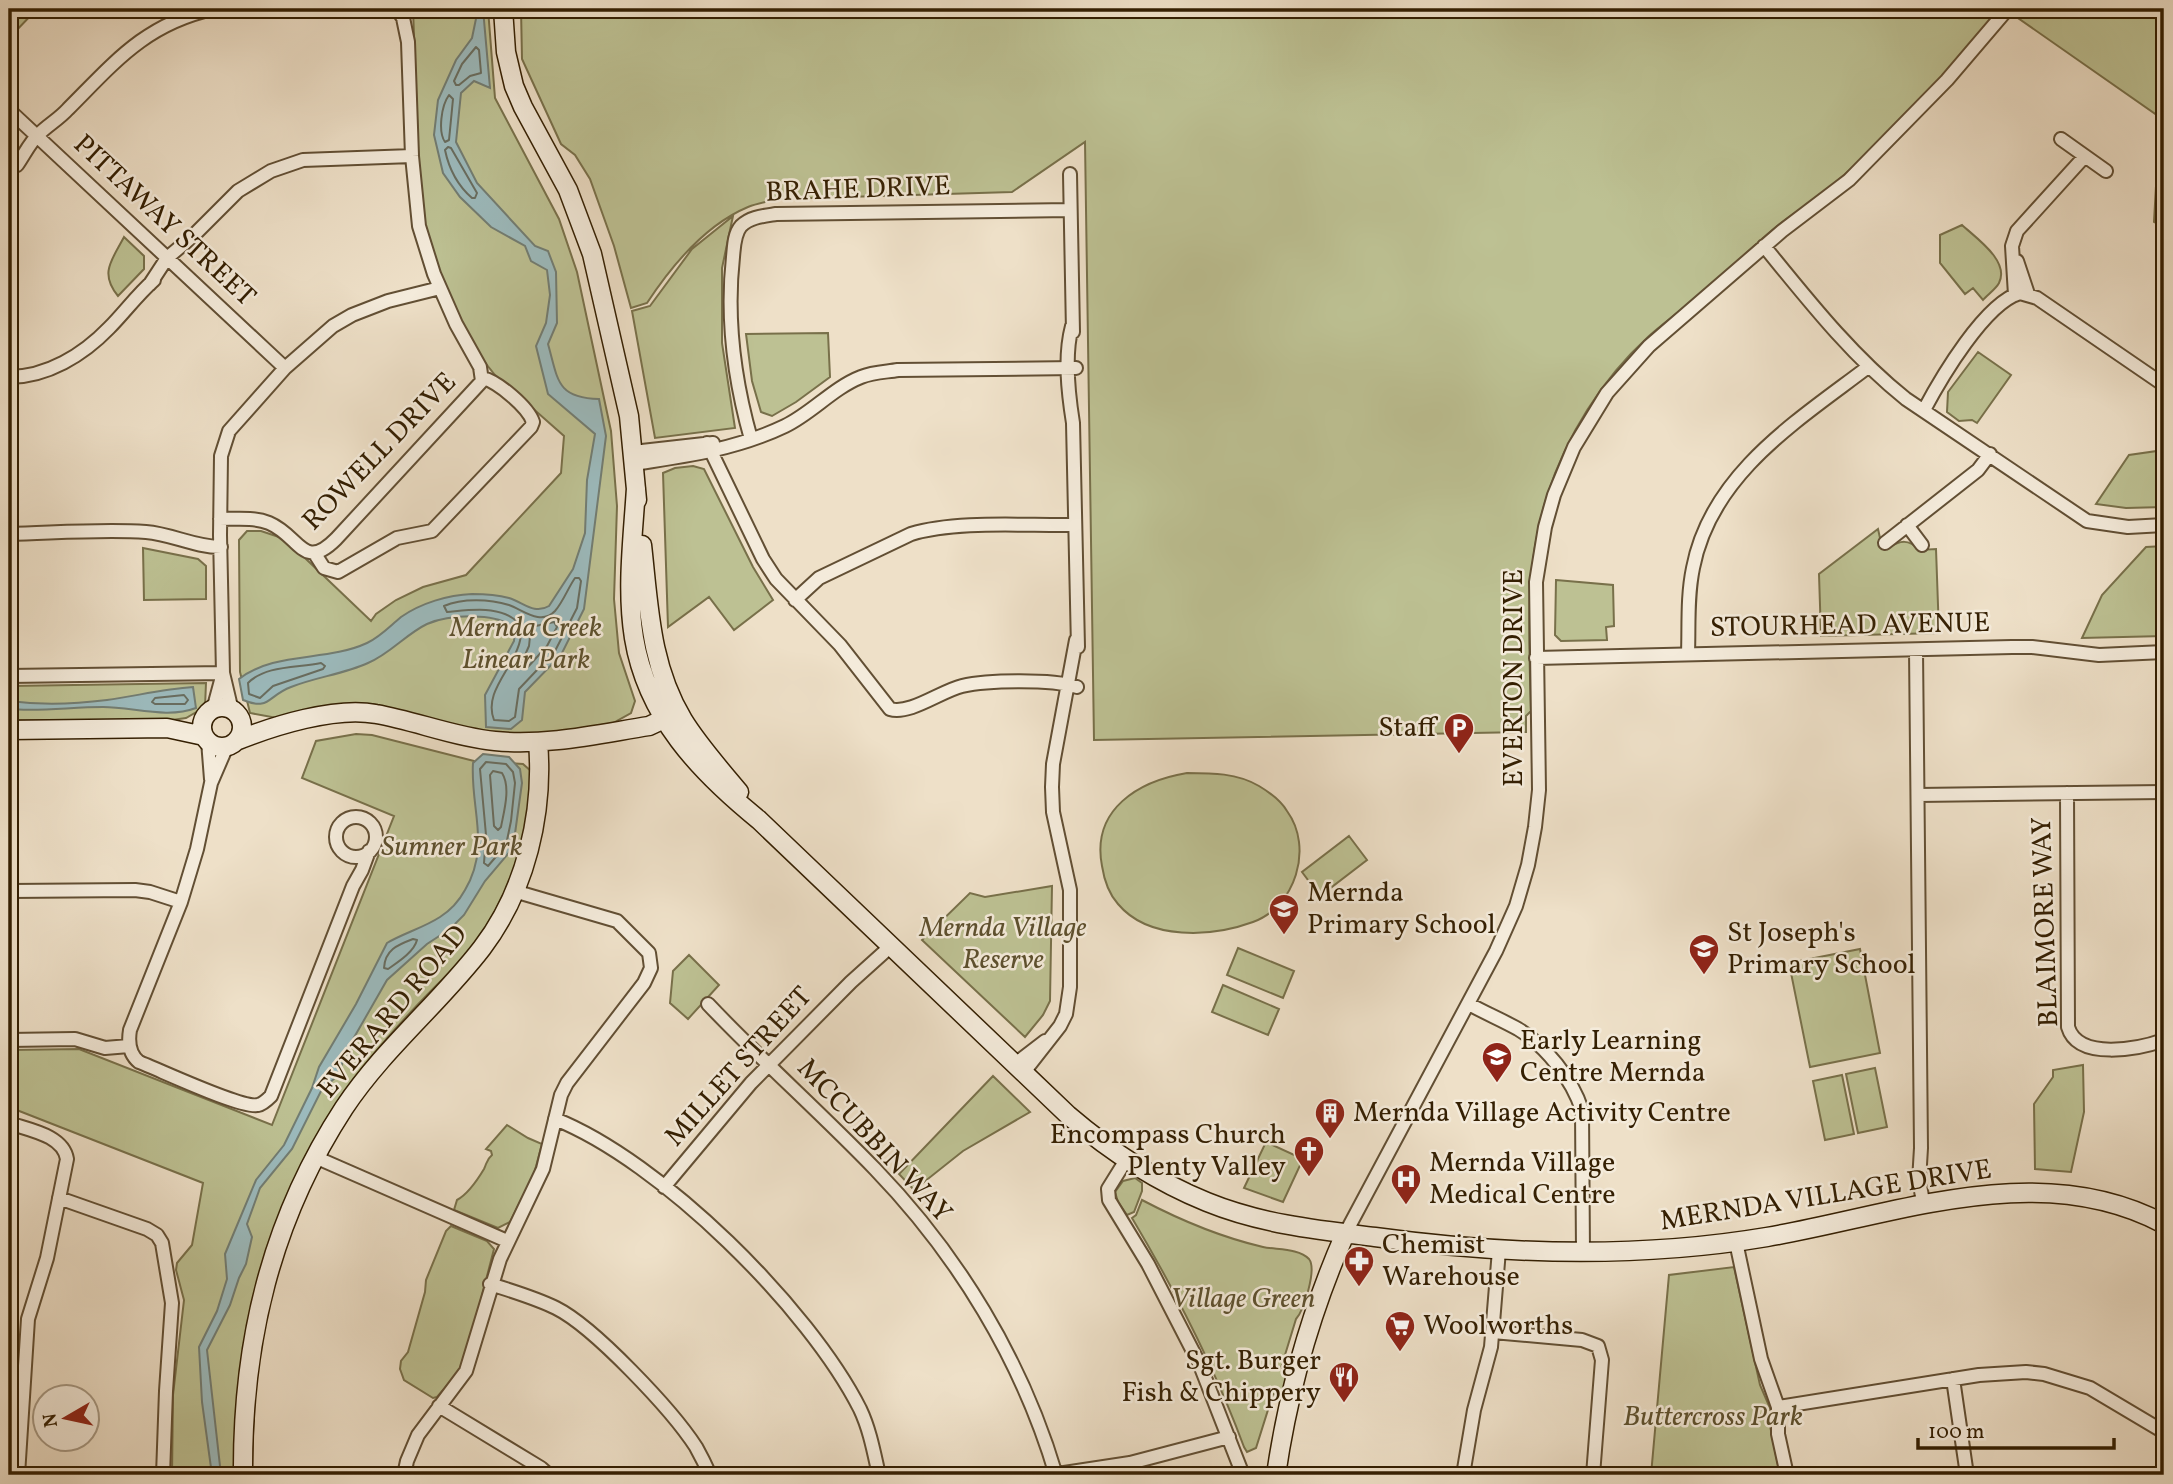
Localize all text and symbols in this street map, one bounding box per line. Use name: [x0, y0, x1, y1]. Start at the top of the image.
street label: PITTAWAY STREET: [64, 126, 264, 316]
street label: BRAHE DRIVE: [765, 167, 951, 213]
street label: ROWELL DRIVE: [294, 364, 466, 540]
street label: EVERTON DRIVE: [1495, 569, 1534, 787]
street label: STOURHEAD AVENUE: [1709, 604, 1991, 648]
park label: Mernda Creek Linear Park: [449, 609, 602, 680]
place label: Staff: [1378, 709, 1438, 748]
parking icon: Staff: [1442, 711, 1476, 755]
street label: BLAIMORE WAY: [2023, 816, 2069, 1028]
park label: Sumner Park: [381, 828, 523, 867]
place label: Mernda Primary School: [1307, 874, 1496, 945]
school or university icon: Mernda Primary School: [1267, 892, 1301, 936]
park label: Mernda Village Reserve: [919, 909, 1086, 980]
place label: St Joseph's Primary School: [1727, 914, 1916, 985]
street label: EVERARD ROAD: [309, 917, 477, 1107]
school or university icon: St Joseph's Primary School: [1687, 932, 1721, 976]
street label: MILLET STREET: [656, 978, 822, 1156]
place label: Early Learning Centre Mernda: [1520, 1022, 1706, 1093]
school or university icon: Early Learning Centre Mernda: [1480, 1040, 1514, 1084]
street label: MCCUBBIN WAY: [788, 1050, 960, 1232]
place label: Mernda Village Activity Centre: [1353, 1094, 1731, 1133]
building icon: Mernda Village Activity Centre: [1313, 1096, 1347, 1140]
place label: Encompass Church Plenty Valley: [1050, 1116, 1286, 1187]
church icon: Encompass Church Plenty Valley: [1292, 1134, 1326, 1178]
place label: Mernda Village Medical Centre: [1429, 1144, 1616, 1215]
street label: MERNDA VILLAGE DRIVE: [1657, 1151, 1995, 1241]
hospital icon: Mernda Village Medical Centre: [1389, 1162, 1423, 1206]
place label: Chemist Warehouse: [1382, 1226, 1520, 1297]
pharmacy icon: Chemist Warehouse: [1342, 1244, 1376, 1288]
park label: Village Green: [1171, 1280, 1315, 1319]
place label: Woolworths: [1423, 1307, 1573, 1346]
supermarket icon: Woolworths: [1383, 1309, 1417, 1353]
place label: Sgt. Burger Fish & Chippery: [1121, 1342, 1321, 1413]
restaurant icon: Sgt. Burger Fish & Chippery: [1327, 1360, 1361, 1404]
north arrow: [32, 1382, 102, 1452]
park label: Buttercross Park: [1623, 1398, 1803, 1437]
scale bar: [1918, 1407, 2114, 1451]
text: N: [37, 1411, 65, 1429]
text: 100 m: [1928, 1418, 1985, 1447]

